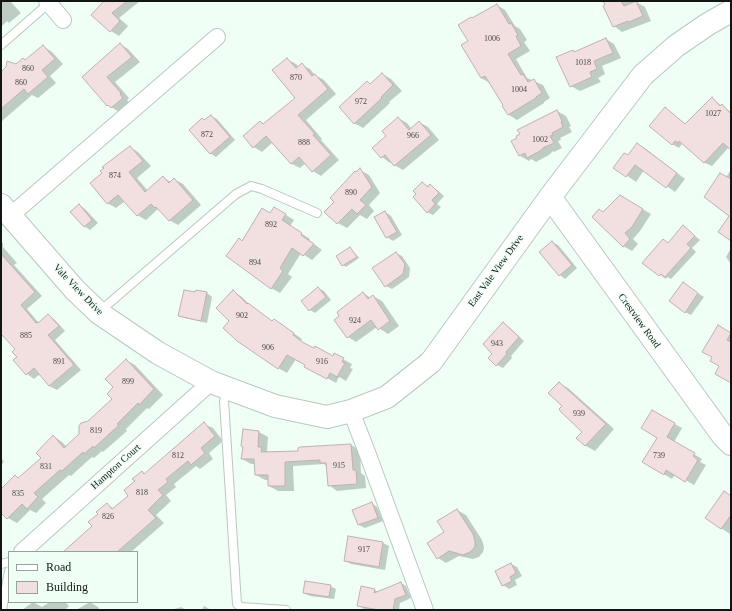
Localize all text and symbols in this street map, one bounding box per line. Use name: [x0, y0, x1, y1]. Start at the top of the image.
house number: 1006: [484, 34, 500, 44]
house number: 1018: [575, 58, 591, 68]
house number: 860: [22, 64, 34, 74]
house number: 870: [290, 73, 302, 83]
house number: 860: [15, 78, 27, 88]
house number: 1004: [511, 85, 527, 95]
house number: 972: [355, 97, 367, 107]
house number: 1027: [705, 109, 721, 119]
house number: 872: [201, 130, 213, 140]
house number: 966: [407, 131, 419, 141]
house number: 1002: [532, 135, 548, 145]
house number: 888: [298, 138, 310, 148]
house number: 874: [109, 171, 121, 181]
house number: 890: [345, 188, 357, 198]
house number: 892: [265, 220, 277, 230]
street label: East Vale View Drive: [466, 233, 526, 309]
house number: 894: [249, 258, 261, 268]
street label: Vale View Drive: [51, 262, 105, 318]
street label: Crestview Road: [615, 292, 663, 350]
house number: 902: [236, 311, 248, 321]
house number: 924: [349, 316, 361, 326]
house number: 885: [20, 331, 32, 341]
house number: 943: [491, 339, 503, 349]
house number: 906: [262, 343, 274, 353]
house number: 891: [53, 357, 65, 367]
house number: 916: [316, 357, 328, 367]
house number: 899: [122, 377, 134, 387]
house number: 939: [573, 409, 585, 419]
house number: 819: [90, 426, 102, 436]
street label: Hampton Court: [89, 442, 143, 492]
house number: 812: [172, 451, 184, 461]
house number: 739: [653, 451, 665, 461]
house number: 915: [333, 461, 345, 471]
house number: 831: [40, 462, 52, 472]
house number: 818: [136, 488, 148, 498]
house number: 835: [12, 489, 24, 499]
house number: 826: [102, 512, 114, 522]
house number: 917: [358, 545, 370, 555]
legend: [8, 551, 138, 603]
text: Road: [46, 560, 71, 574]
text: Building: [46, 580, 88, 594]

